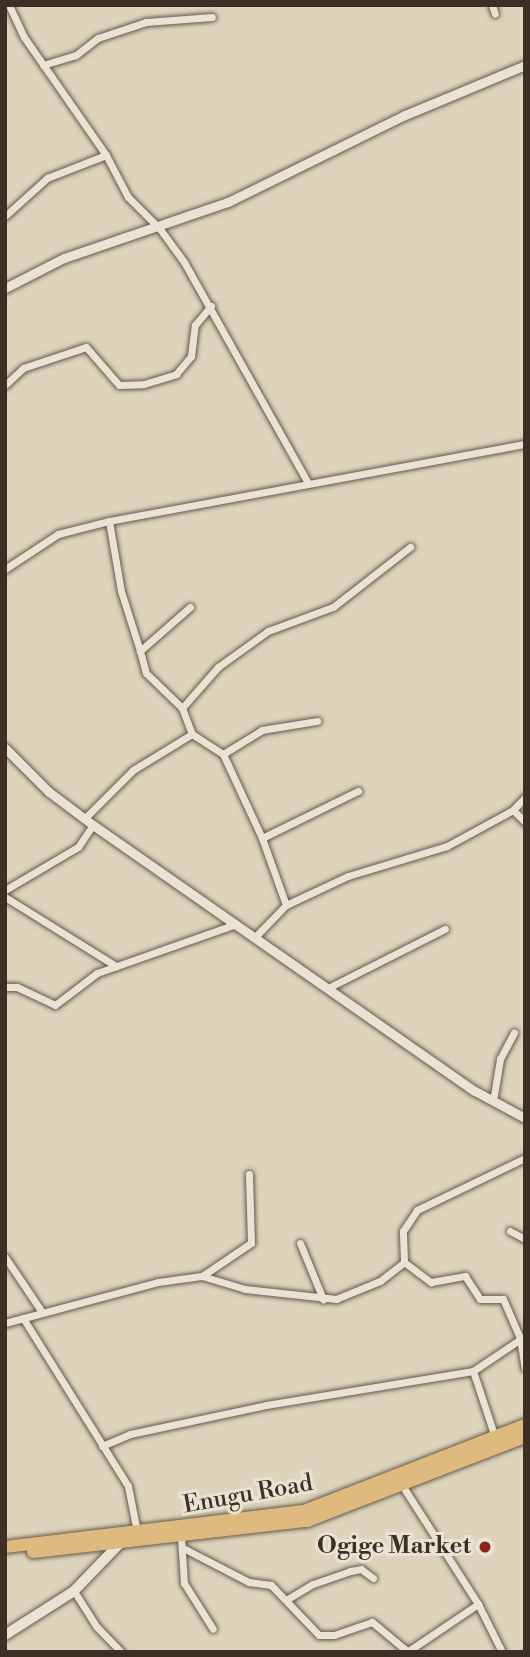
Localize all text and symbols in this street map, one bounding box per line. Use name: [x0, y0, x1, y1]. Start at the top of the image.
street label: Enugu Road: [181, 1469, 315, 1521]
place label: Ogige Market: [317, 1533, 471, 1561]
marker: Ogige Market: [477, 1539, 493, 1555]

